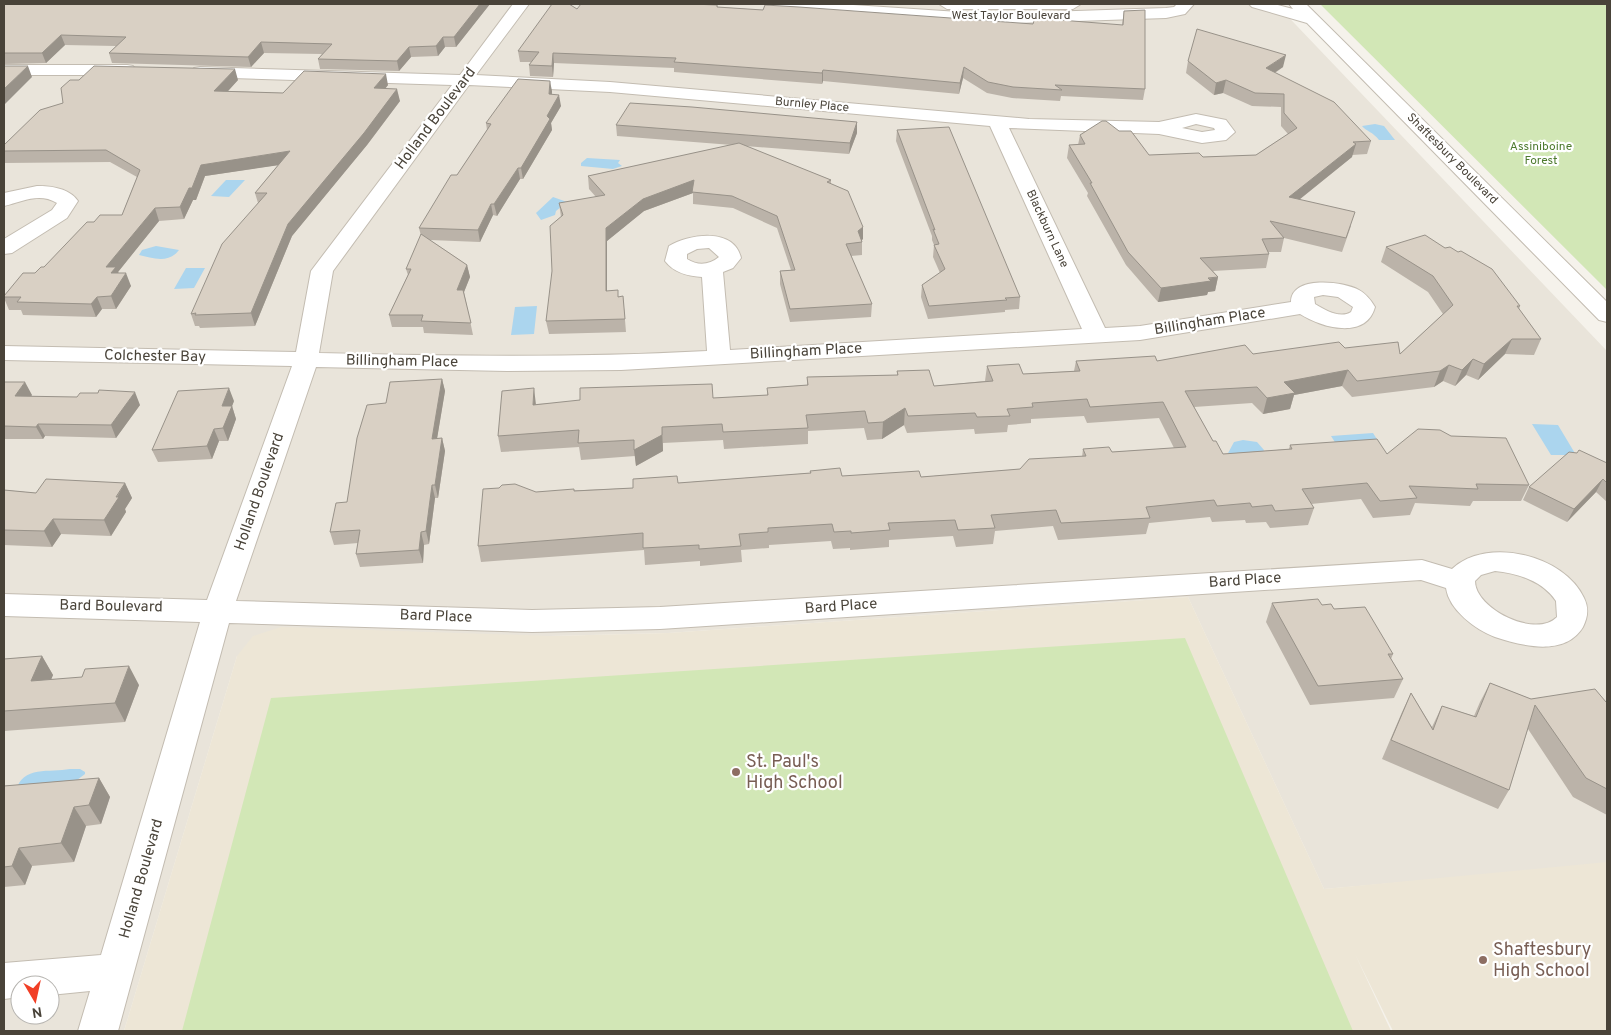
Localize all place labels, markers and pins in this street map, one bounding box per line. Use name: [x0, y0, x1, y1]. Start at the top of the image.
place label: St. Paul's High School: [746, 751, 843, 795]
marker: St. Paul's High School: [730, 766, 742, 778]
place label: Shaftesbury High School: [1493, 939, 1591, 983]
marker: Shaftesbury High School: [1477, 954, 1489, 966]

